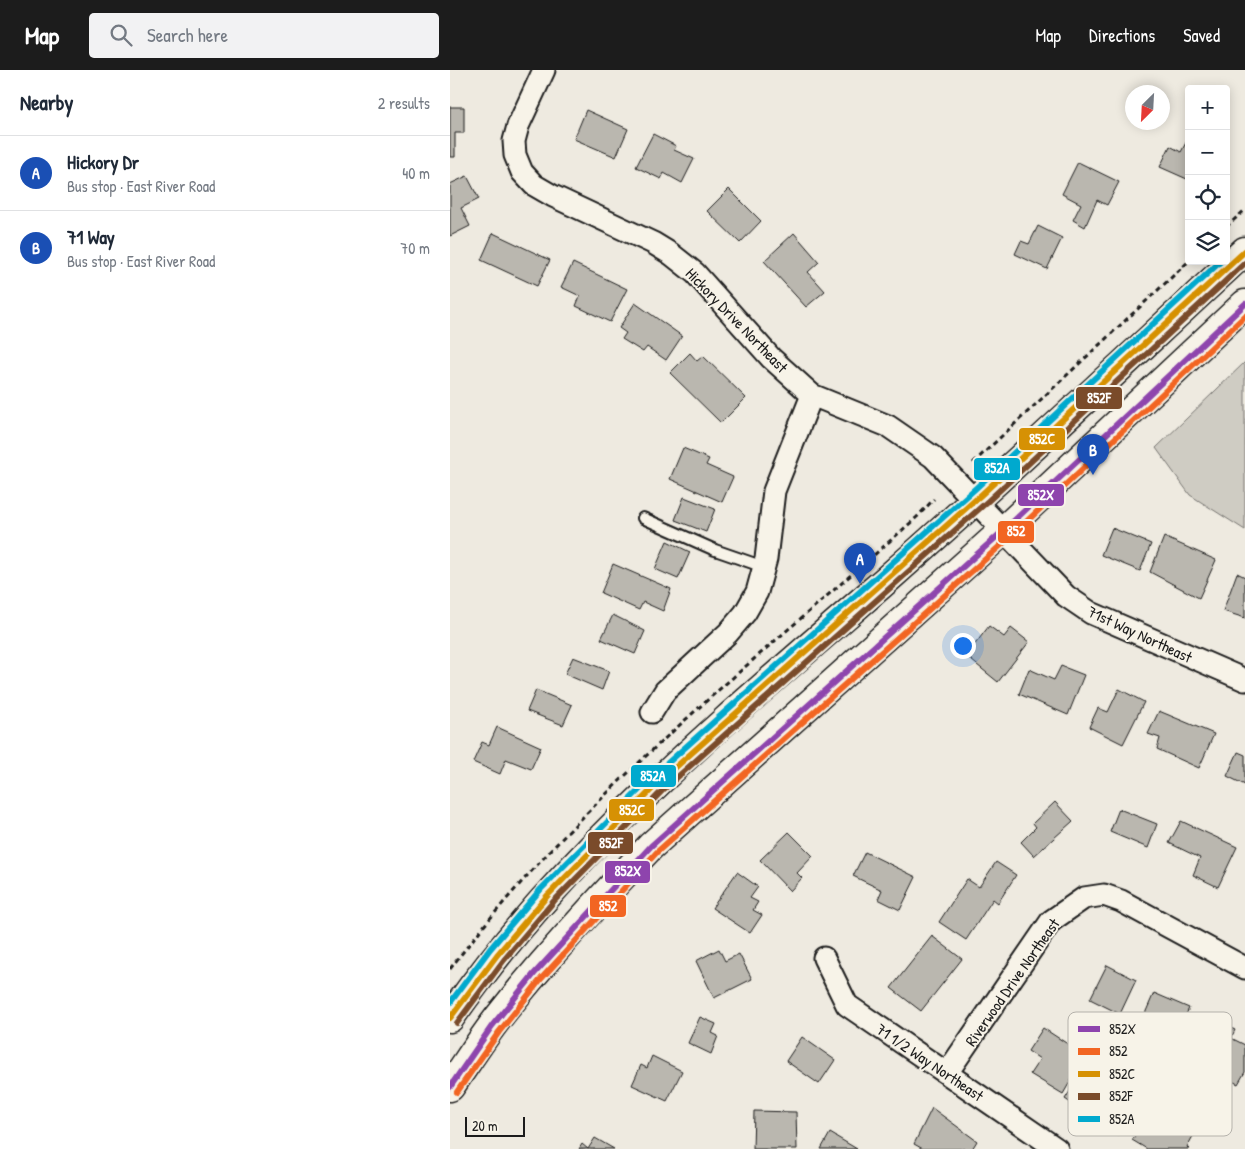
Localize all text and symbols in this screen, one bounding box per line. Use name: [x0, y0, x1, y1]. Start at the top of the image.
search box: [89, 13, 439, 58]
text: Map: [25, 19, 59, 51]
icon: search: [107, 21, 135, 49]
text: Search here: [147, 22, 228, 48]
text: Map: [1036, 23, 1061, 48]
text: Directions: [1089, 23, 1155, 48]
text: Saved: [1183, 23, 1220, 48]
north arrow: [1125, 85, 1170, 130]
map controls: [1185, 85, 1230, 265]
button: +: [1185, 85, 1230, 130]
text: Nearby: [20, 88, 73, 117]
text: 2 results: [378, 92, 430, 114]
button: −: [1185, 130, 1230, 175]
text: Hickory Dr: [67, 149, 139, 175]
text: A: [32, 162, 40, 184]
text: 40 m: [402, 162, 430, 184]
text: Bus stop · East River Road: [67, 175, 215, 197]
button: locate: [1185, 175, 1230, 220]
button: layers: [1185, 220, 1230, 265]
text: 71 Way: [67, 224, 115, 250]
text: B: [32, 237, 40, 259]
text: 70 m: [400, 237, 430, 259]
text: Bus stop · East River Road: [67, 250, 215, 272]
street label: Hickory Drive Northeast: [681, 263, 793, 378]
line badge: 852F: [1075, 386, 1123, 410]
text: 852F: [1087, 388, 1112, 407]
line badge: 852C: [1018, 427, 1066, 451]
text: 852C: [1029, 429, 1055, 448]
pin: B: [1077, 434, 1109, 475]
line badge: 852A: [973, 457, 1021, 481]
text: 852A: [984, 458, 1010, 477]
line badge: 852X: [1017, 483, 1065, 507]
text: 852X: [1028, 485, 1055, 504]
line badge: 852: [997, 520, 1035, 544]
text: 852: [1007, 521, 1026, 540]
pin: A: [844, 543, 876, 584]
street label: 71st Way Northeast: [1084, 600, 1196, 668]
your location: [950, 633, 976, 659]
line badge: 852A: [630, 764, 677, 788]
text: 852A: [640, 766, 666, 785]
line badge: 852C: [608, 798, 655, 822]
text: 852C: [619, 800, 645, 819]
line badge: 852F: [587, 831, 634, 855]
text: 852F: [599, 833, 624, 852]
line badge: 852X: [604, 860, 651, 884]
text: 852X: [615, 861, 642, 880]
line badge: 852: [589, 894, 627, 918]
text: 852: [599, 896, 618, 915]
street label: Riverwood Drive Northeast: [960, 913, 1065, 1050]
legend: [1068, 1012, 1232, 1136]
street label: 71 1/2 Way Northeast: [872, 1018, 989, 1106]
text: 852X: [1109, 1019, 1137, 1038]
text: 852: [1109, 1041, 1128, 1060]
text: 852C: [1109, 1064, 1136, 1083]
text: 852F: [1109, 1086, 1134, 1105]
text: 852A: [1109, 1109, 1135, 1128]
scale bar: [465, 1114, 525, 1137]
text: 20 m: [472, 1116, 498, 1135]

